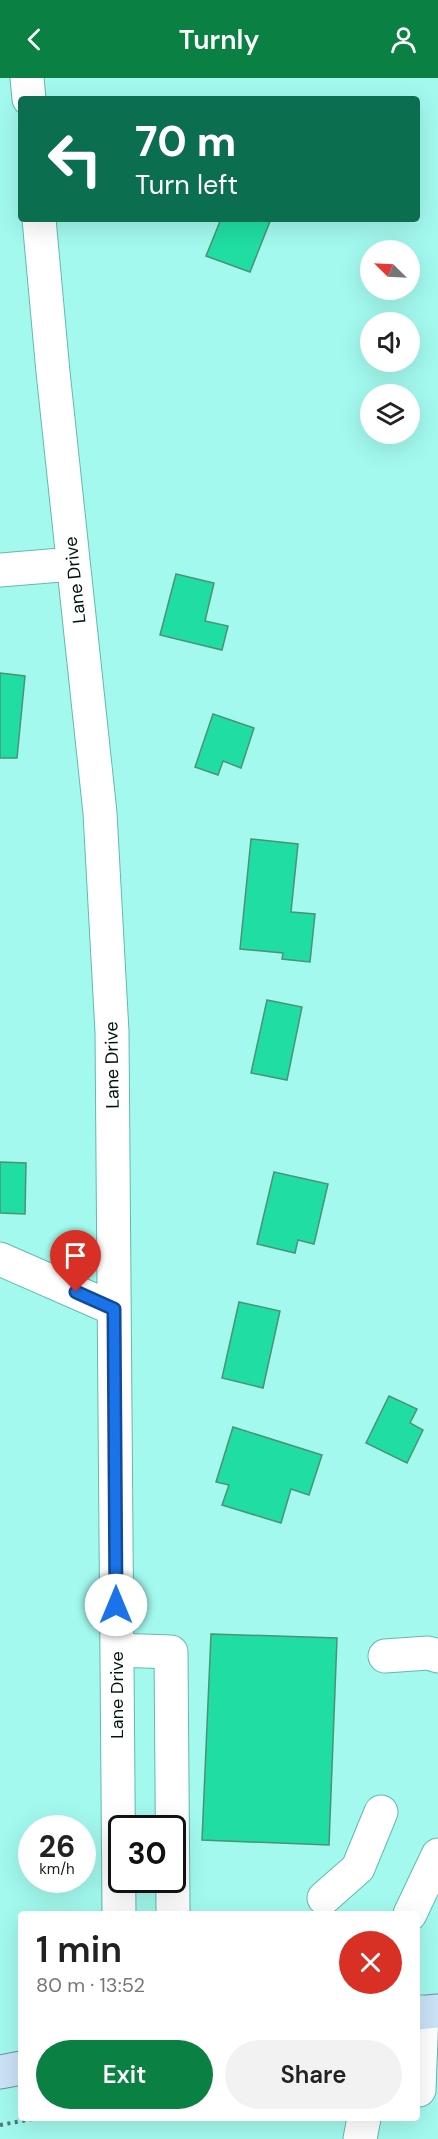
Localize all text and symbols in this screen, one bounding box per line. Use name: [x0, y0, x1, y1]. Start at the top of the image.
text: Turnly: [179, 22, 259, 57]
icon: back: [18, 23, 51, 56]
icon: person: [387, 23, 420, 56]
text: 70 m: [135, 114, 236, 169]
icon: left: [36, 120, 114, 198]
text: Turn left: [135, 167, 238, 202]
north arrow: [360, 240, 420, 300]
map controls: [360, 240, 420, 444]
button: sound: [360, 312, 420, 372]
button: layers: [360, 384, 420, 444]
street label: Lane Drive: [59, 535, 91, 625]
street label: Lane Drive: [99, 1021, 125, 1109]
pin: [50, 1230, 101, 1292]
icon: arrive: [59, 1239, 92, 1272]
position arrow: [84, 1573, 148, 1637]
street label: Lane Drive: [105, 1651, 129, 1739]
speed limit sign: 30: [108, 1815, 186, 1893]
text: 26: [39, 1827, 75, 1866]
text: km/h: [39, 1859, 75, 1879]
text: 1 min: [36, 1926, 122, 1973]
button: close: [339, 1931, 402, 1994]
text: 80 m · 13:52: [36, 1972, 145, 1998]
button: Exit: [36, 2040, 213, 2109]
button: Share: [225, 2040, 402, 2109]

